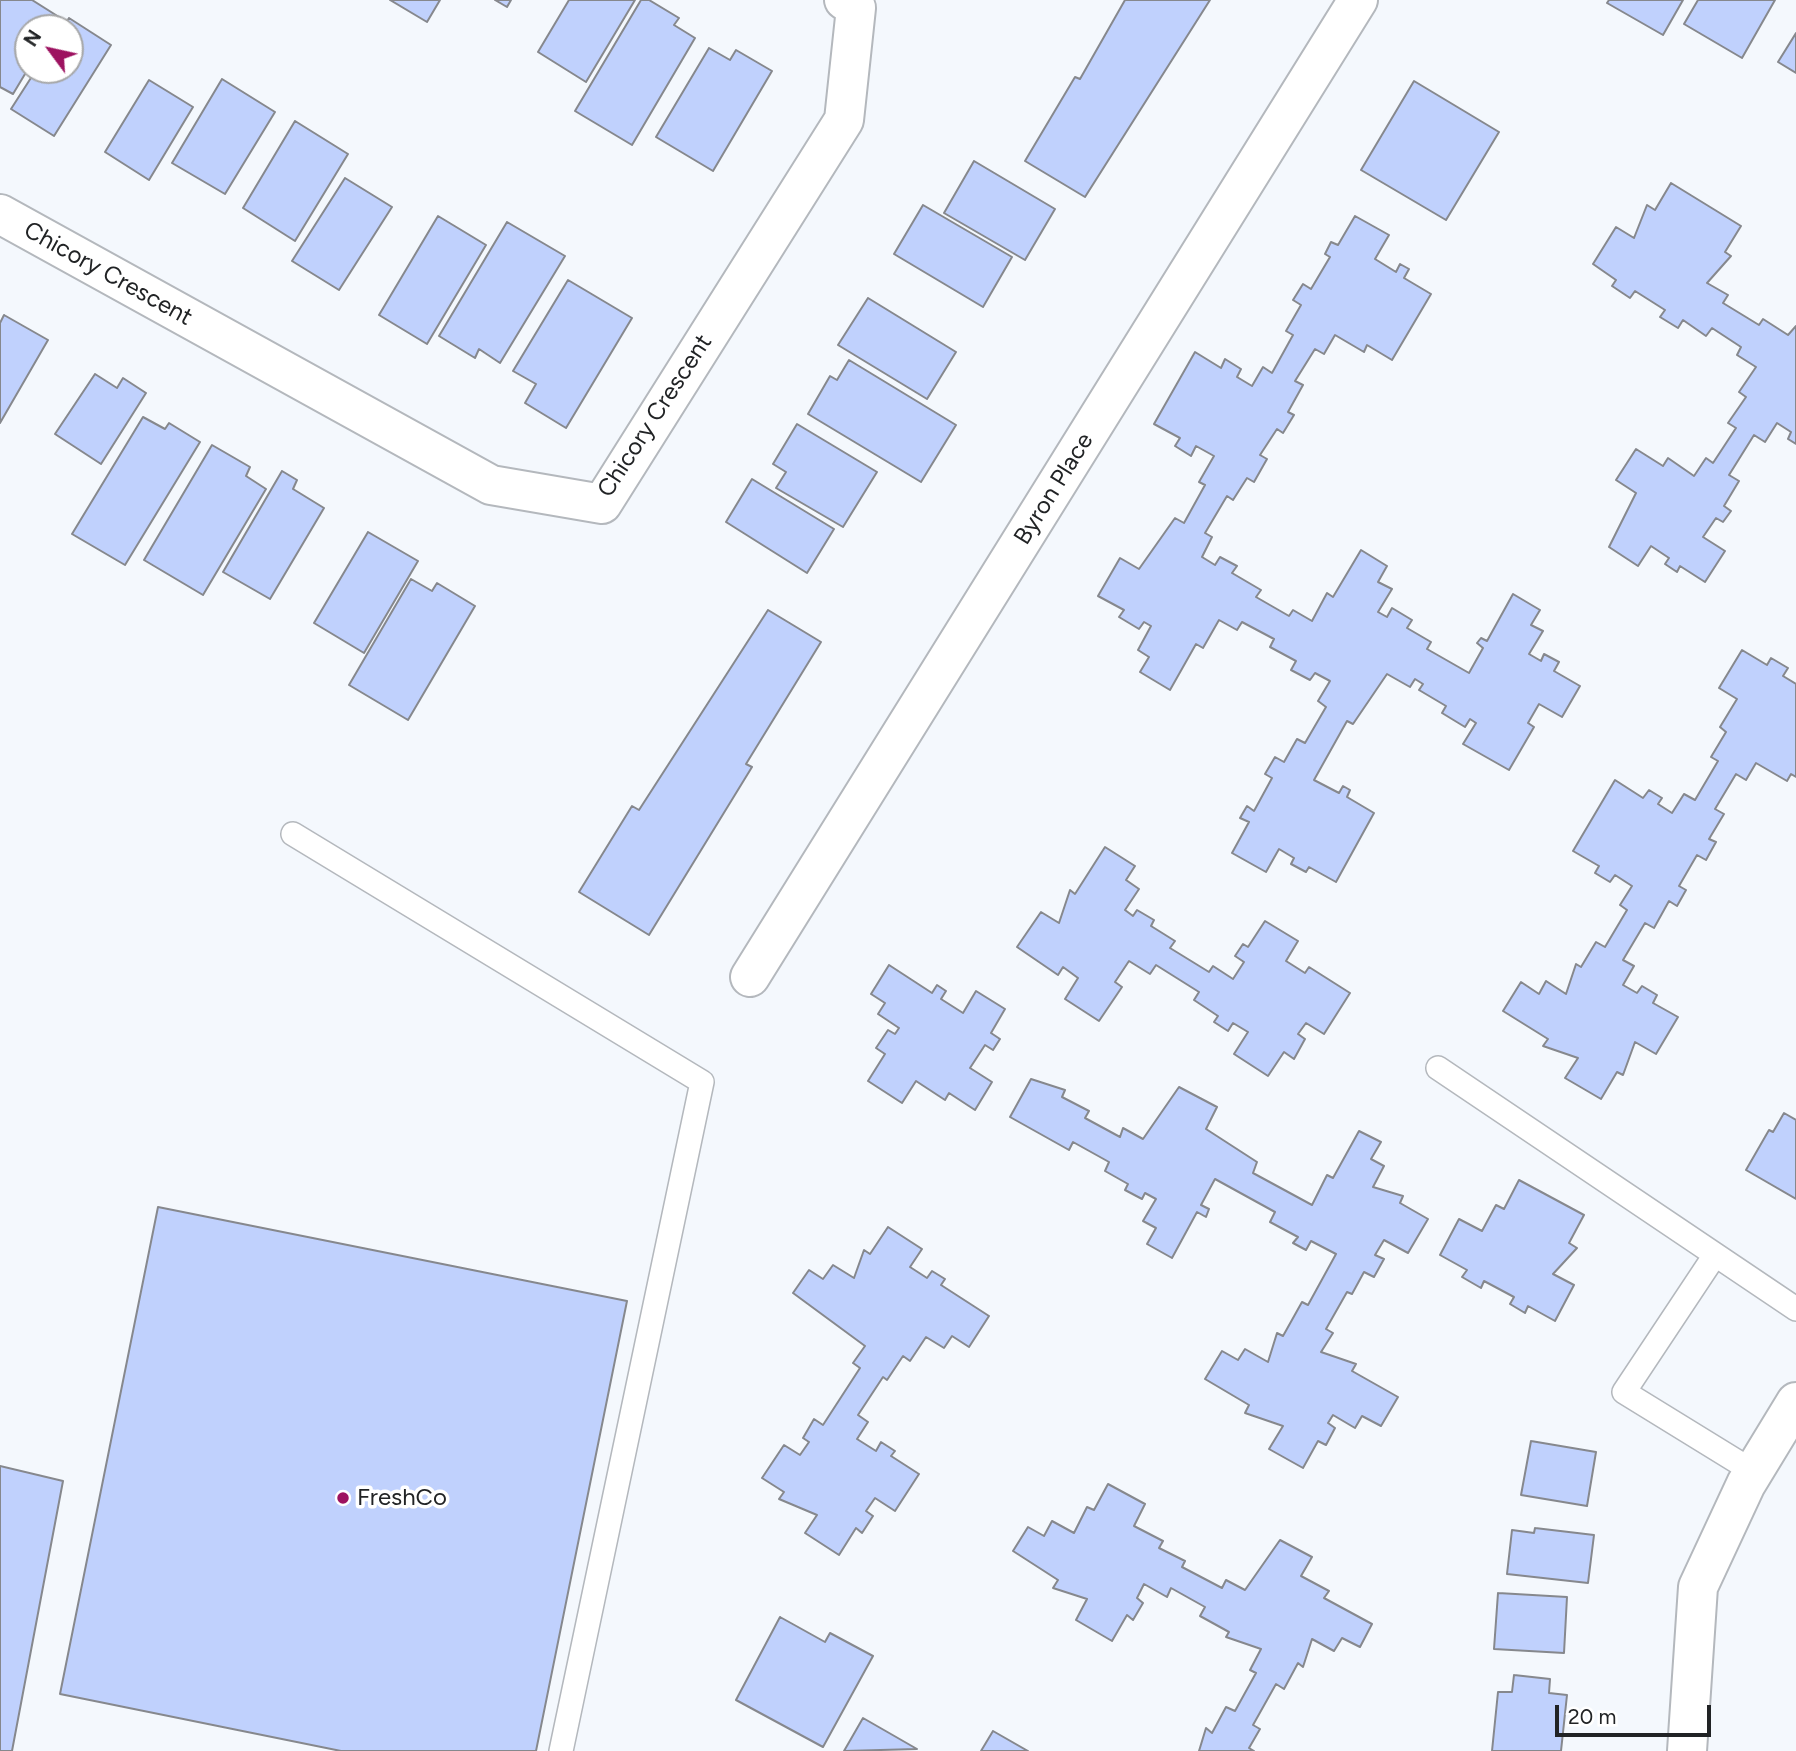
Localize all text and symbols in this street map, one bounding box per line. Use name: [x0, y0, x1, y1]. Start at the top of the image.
north arrow: [14, 14, 84, 84]
text: N: [19, 26, 46, 51]
street label: Chicory Crescent: [19, 216, 197, 332]
street label: Chicory Crescent: [592, 329, 718, 503]
street label: Byron Place: [1008, 428, 1100, 550]
place label: FreshCo: [357, 1484, 447, 1512]
marker: FreshCo: [335, 1490, 351, 1506]
scale bar: [1558, 1692, 1714, 1736]
text: 20 m: [1568, 1704, 1616, 1729]

